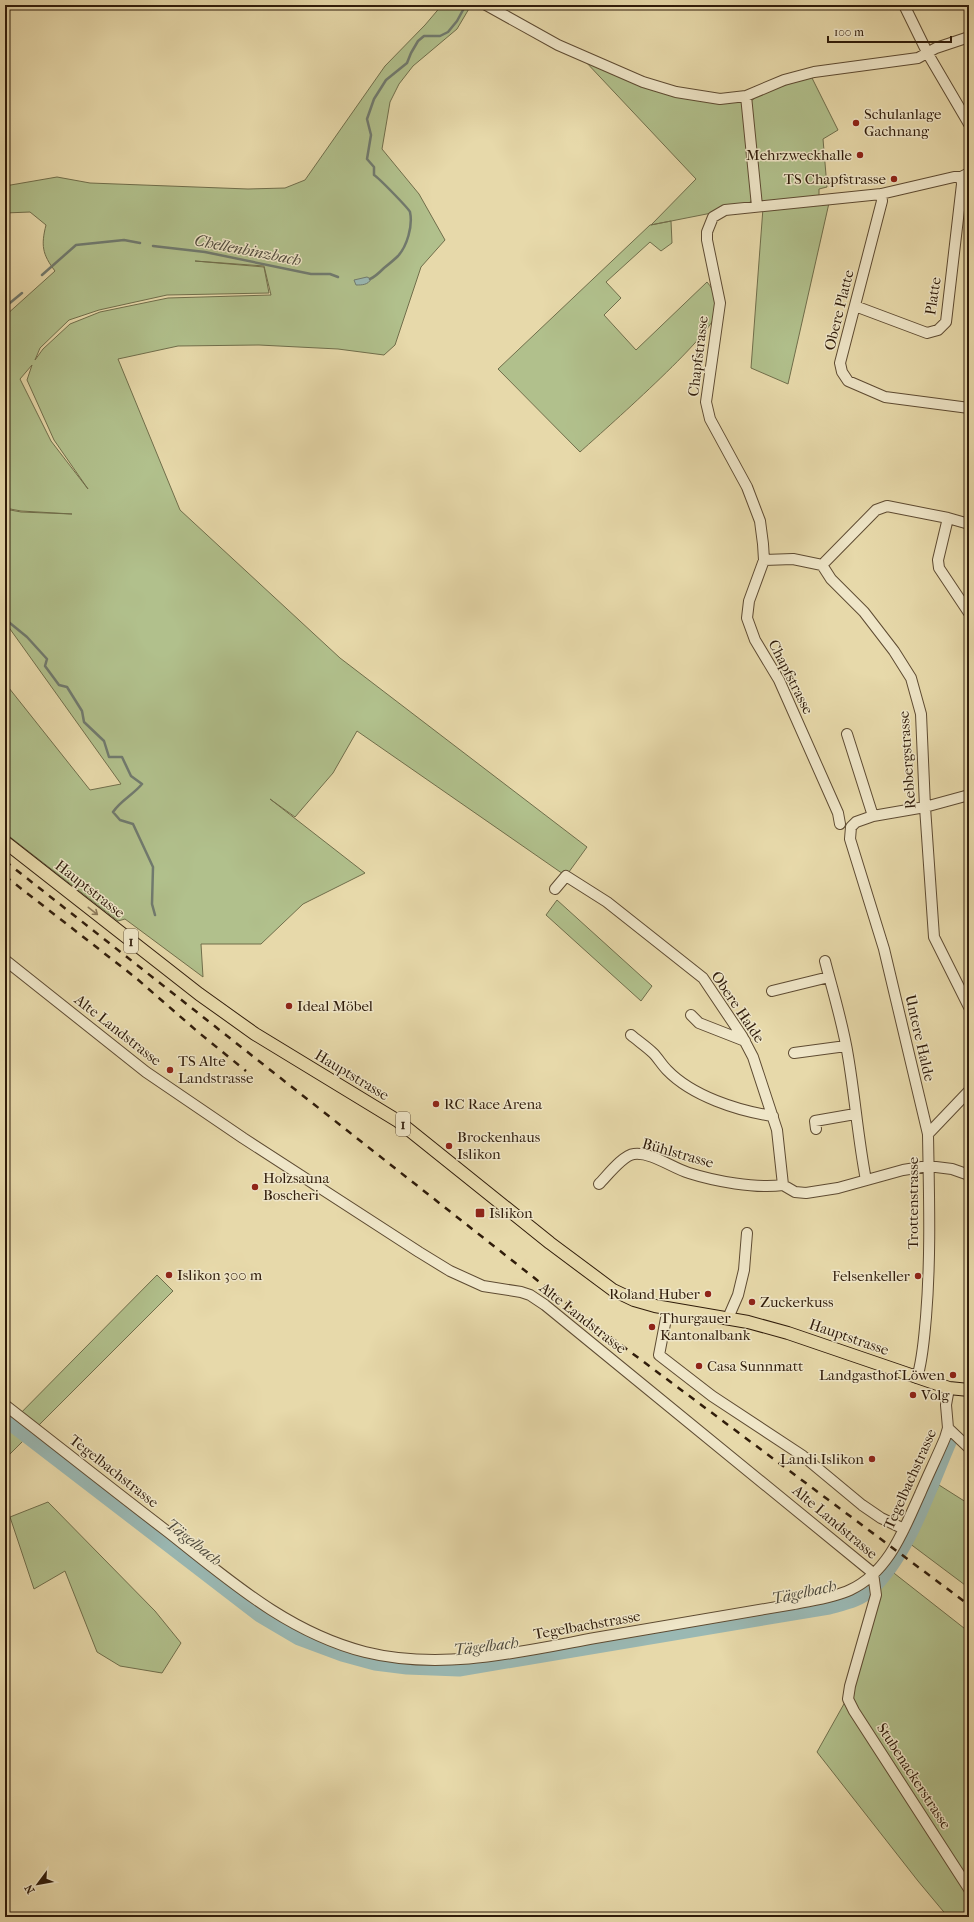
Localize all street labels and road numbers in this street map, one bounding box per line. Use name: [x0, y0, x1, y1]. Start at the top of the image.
street label: Obere Platte: [820, 267, 858, 352]
street label: Platte: [921, 275, 945, 316]
street label: Chapfstrasse: [684, 314, 712, 397]
street label: Chapfstrasse: [765, 637, 818, 718]
street label: Rebbergstrasse: [895, 710, 919, 810]
street label: Hauptstrasse: [52, 856, 129, 922]
road number: 1: [124, 929, 138, 953]
street label: Obere Halde: [707, 968, 769, 1047]
street label: Alte Landstrasse: [70, 990, 165, 1070]
street label: Untere Halde: [901, 993, 939, 1084]
street label: Hauptstrasse: [312, 1046, 393, 1104]
road number: 1: [396, 1112, 410, 1136]
street label: Bühlstrasse: [640, 1134, 716, 1172]
street label: Trottenstrasse: [904, 1156, 922, 1249]
street label: Alte Landstrasse: [535, 1278, 630, 1358]
street label: Hauptstrasse: [807, 1315, 892, 1359]
street label: Tegelbachstrasse: [880, 1425, 940, 1532]
street label: Tegelbachstrasse: [66, 1431, 163, 1512]
street label: Alte Landstrasse: [788, 1481, 882, 1563]
street label: Tegelbachstrasse: [532, 1607, 642, 1643]
street label: Stubenackerstrasse: [873, 1720, 955, 1833]

